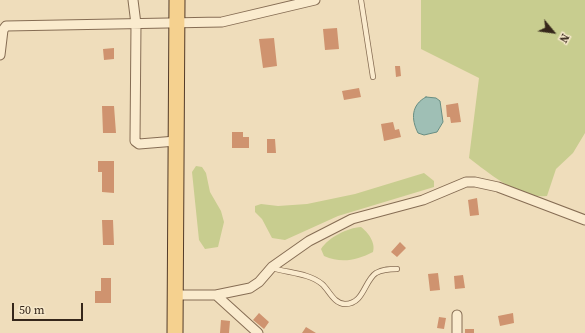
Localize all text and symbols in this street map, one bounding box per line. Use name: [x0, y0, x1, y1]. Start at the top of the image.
north arrow: [533, 12, 573, 52]
text: N: [555, 31, 572, 45]
scale bar: [14, 295, 85, 321]
text: 50 m: [19, 302, 45, 318]

